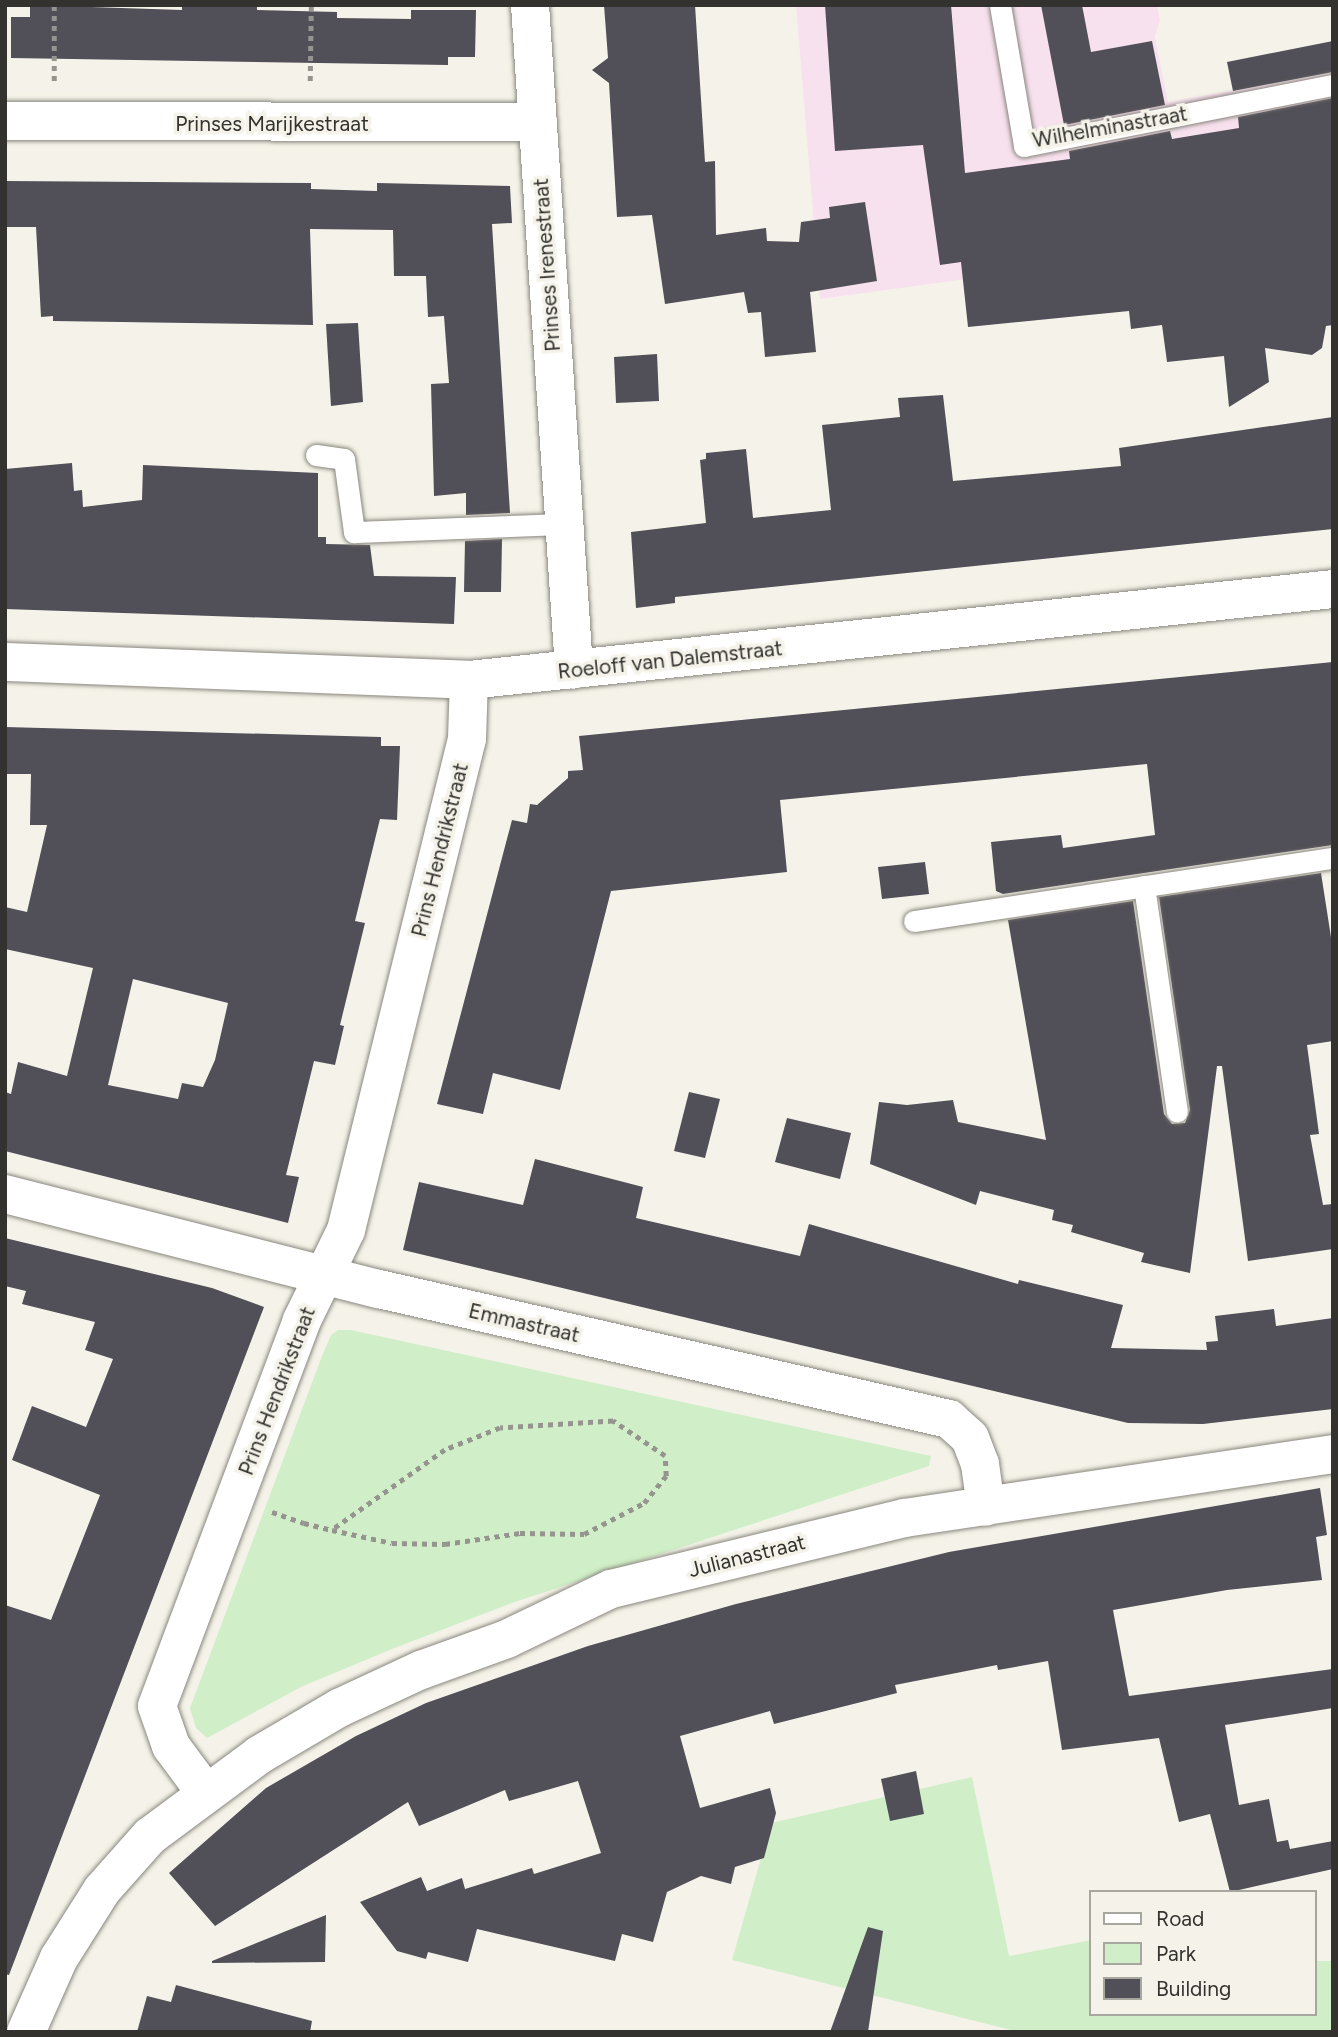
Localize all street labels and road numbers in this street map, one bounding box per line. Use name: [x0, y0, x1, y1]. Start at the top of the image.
street label: Wilhelminastraat: [1031, 101, 1189, 153]
street label: Prinses Marijkestraat: [175, 111, 369, 137]
street label: Prinses Irenestraat: [528, 178, 566, 352]
street label: Roeloff van Dalemstraat: [556, 636, 784, 684]
street label: Prins Hendrikstraat: [406, 760, 474, 940]
street label: Emmastraat: [466, 1298, 582, 1348]
street label: Prins Hendrikstraat: [233, 1303, 321, 1479]
street label: Julianastraat: [686, 1529, 808, 1583]

